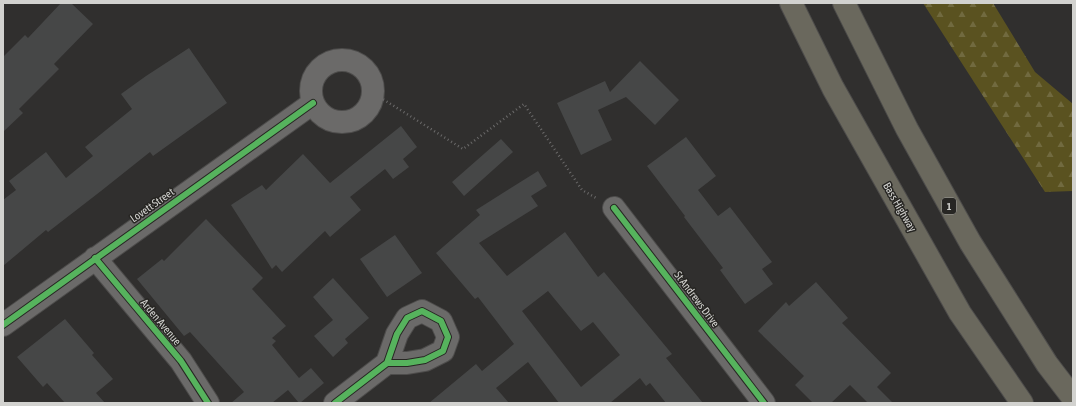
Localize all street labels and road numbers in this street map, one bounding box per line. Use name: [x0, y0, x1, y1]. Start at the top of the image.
street label: Bass Highway: [881, 180, 919, 234]
street label: Lovett Street: [128, 186, 176, 224]
road number: 1: [942, 198, 956, 214]
street label: St Andrews Drive: [672, 269, 722, 329]
street label: Arden Avenue: [138, 297, 184, 347]

